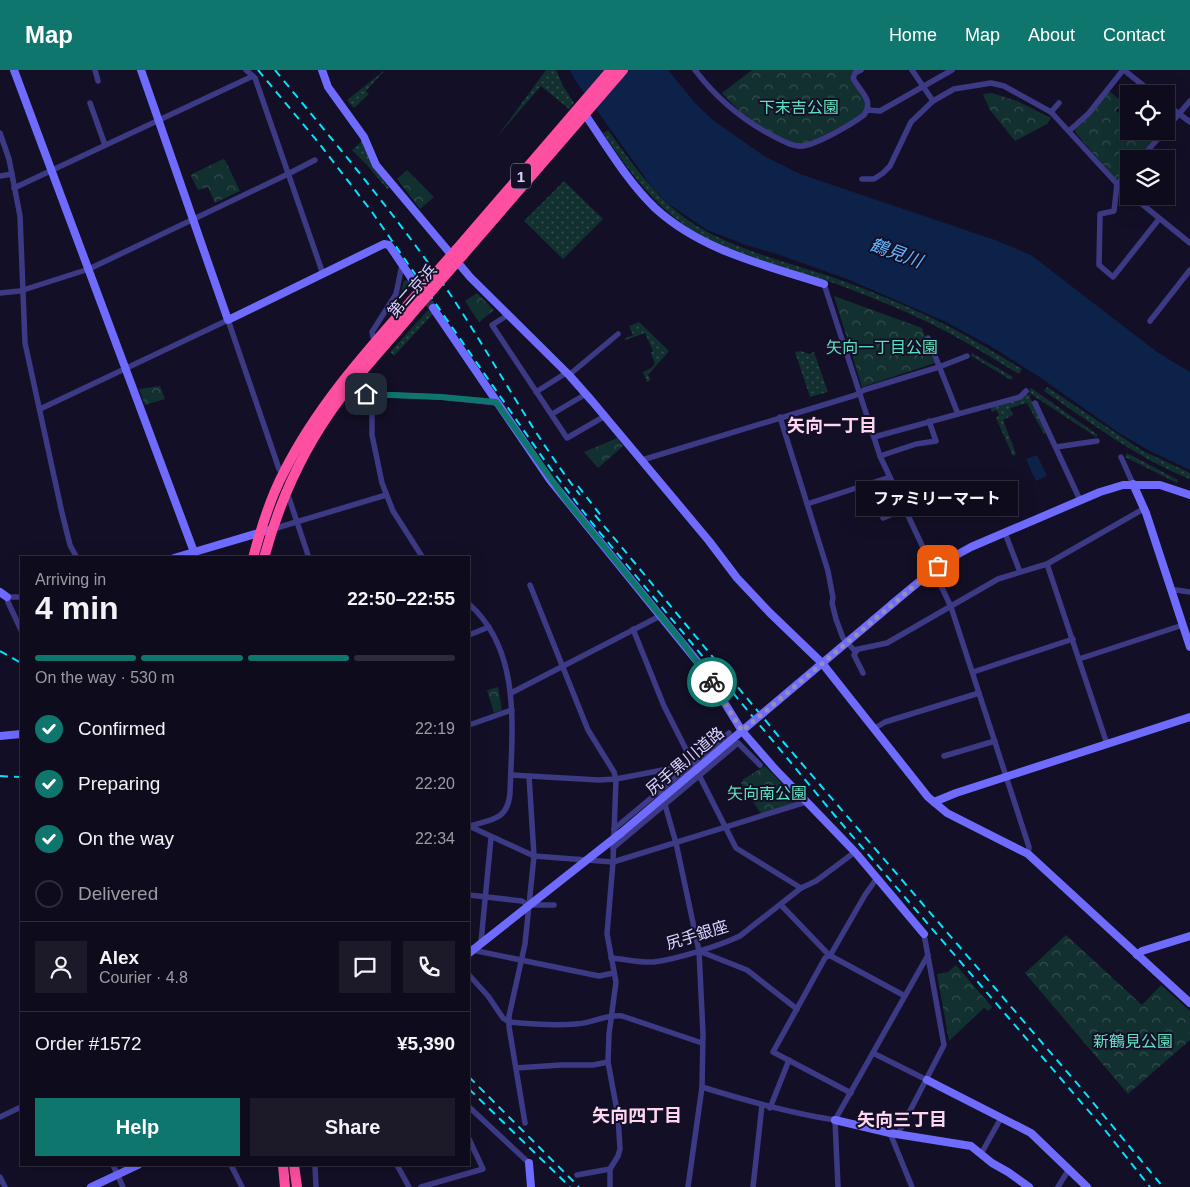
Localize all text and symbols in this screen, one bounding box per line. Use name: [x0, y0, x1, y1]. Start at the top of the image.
text: Map: [25, 21, 73, 48]
text: Home: [889, 25, 937, 45]
text: Map: [965, 25, 1000, 45]
text: About: [1028, 25, 1075, 45]
text: Contact: [1103, 25, 1165, 45]
map controls: [1120, 85, 1175, 205]
button: locate: [1120, 85, 1175, 140]
park label: 下末吉公園: [759, 99, 839, 116]
button: layers: [1120, 150, 1175, 205]
road number: 1: [511, 164, 531, 188]
water label: 鶴見川: [867, 234, 927, 272]
street label: 第二京浜: [385, 261, 439, 321]
park label: 矢向一丁目公園: [826, 339, 938, 356]
pin: [345, 373, 387, 415]
icon: home: [352, 380, 380, 408]
district label: 矢向一丁目: [787, 416, 877, 436]
callout: ファミリーマート: [857, 481, 1019, 516]
text: ファミリーマート: [873, 490, 1001, 507]
pin: [917, 545, 959, 587]
icon: bag: [924, 552, 952, 580]
text: Arriving in: [35, 571, 106, 588]
text: 22:50–22:55: [347, 588, 455, 609]
text: 4 min: [35, 590, 119, 626]
courier: [687, 657, 737, 707]
icon: bike: [698, 668, 726, 696]
text: On the way · 530 m: [35, 669, 175, 686]
icon: check: [35, 715, 63, 743]
text: Confirmed: [78, 718, 166, 739]
text: 22:19: [415, 720, 455, 737]
street label: 尻手黒川道路: [643, 724, 727, 798]
icon: check: [35, 770, 63, 798]
text: Preparing: [78, 773, 160, 794]
text: 22:20: [415, 775, 455, 792]
park label: 矢向南公園: [727, 785, 807, 802]
icon: check: [35, 825, 63, 853]
text: On the way: [78, 828, 174, 849]
text: 22:34: [415, 830, 455, 847]
text: Delivered: [78, 883, 158, 904]
street label: 尻手銀座: [664, 918, 730, 952]
button: person: [35, 941, 87, 993]
button: chat: [339, 941, 391, 993]
button: phone: [403, 941, 455, 993]
text: Alex: [99, 947, 139, 968]
text: Courier · 4.8: [99, 969, 188, 986]
text: Order #1572: [35, 1033, 142, 1054]
text: ¥5,390: [397, 1033, 455, 1054]
park label: 新鶴見公園: [1093, 1033, 1173, 1050]
button: Help: [35, 1098, 240, 1156]
button: Share: [250, 1098, 455, 1156]
district label: 矢向四丁目: [592, 1106, 682, 1126]
district label: 矢向三丁目: [857, 1110, 947, 1130]

